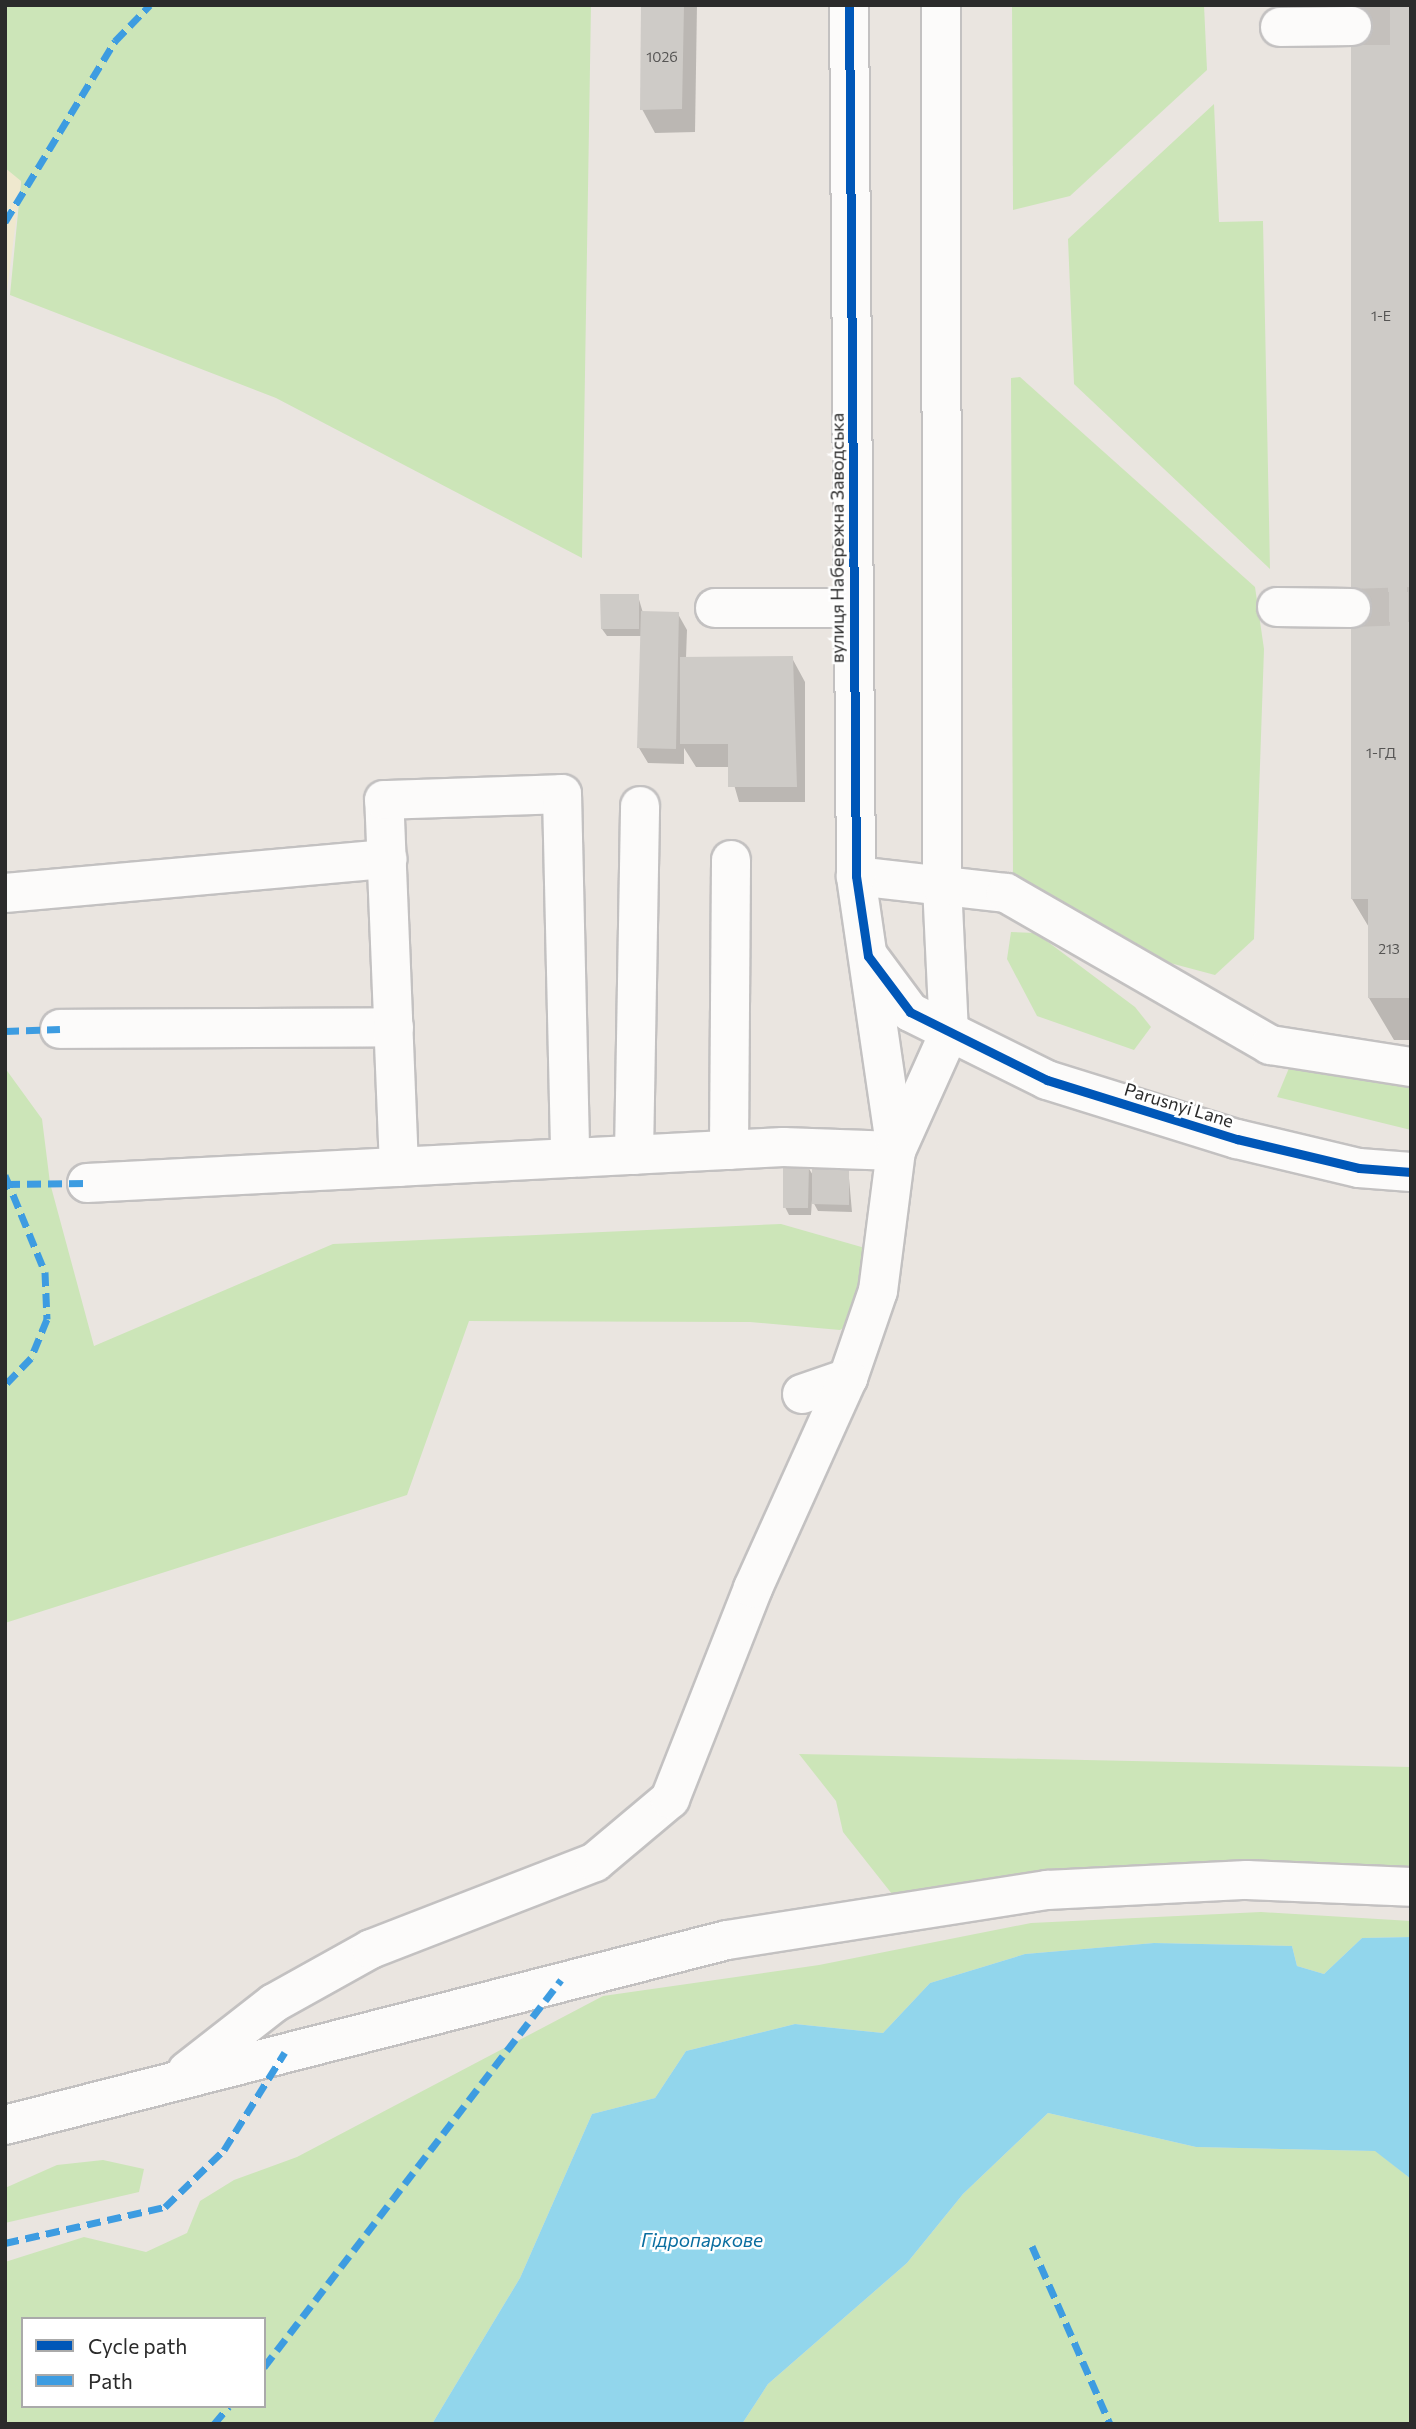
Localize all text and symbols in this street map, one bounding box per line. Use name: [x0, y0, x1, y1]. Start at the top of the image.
house number: 102б: [646, 49, 678, 65]
house number: 1-Е: [1371, 308, 1391, 324]
street label: вулиця Набережна Заводська: [826, 413, 848, 663]
house number: 1-ГД: [1366, 745, 1396, 761]
house number: 213: [1378, 941, 1400, 957]
street label: Parusnyi Lane: [1122, 1078, 1236, 1132]
water label: Гідропаркове: [641, 2229, 763, 2251]
legend: [21, 2317, 266, 2408]
text: Cycle path: [88, 2333, 187, 2358]
text: Path: [88, 2368, 133, 2393]

